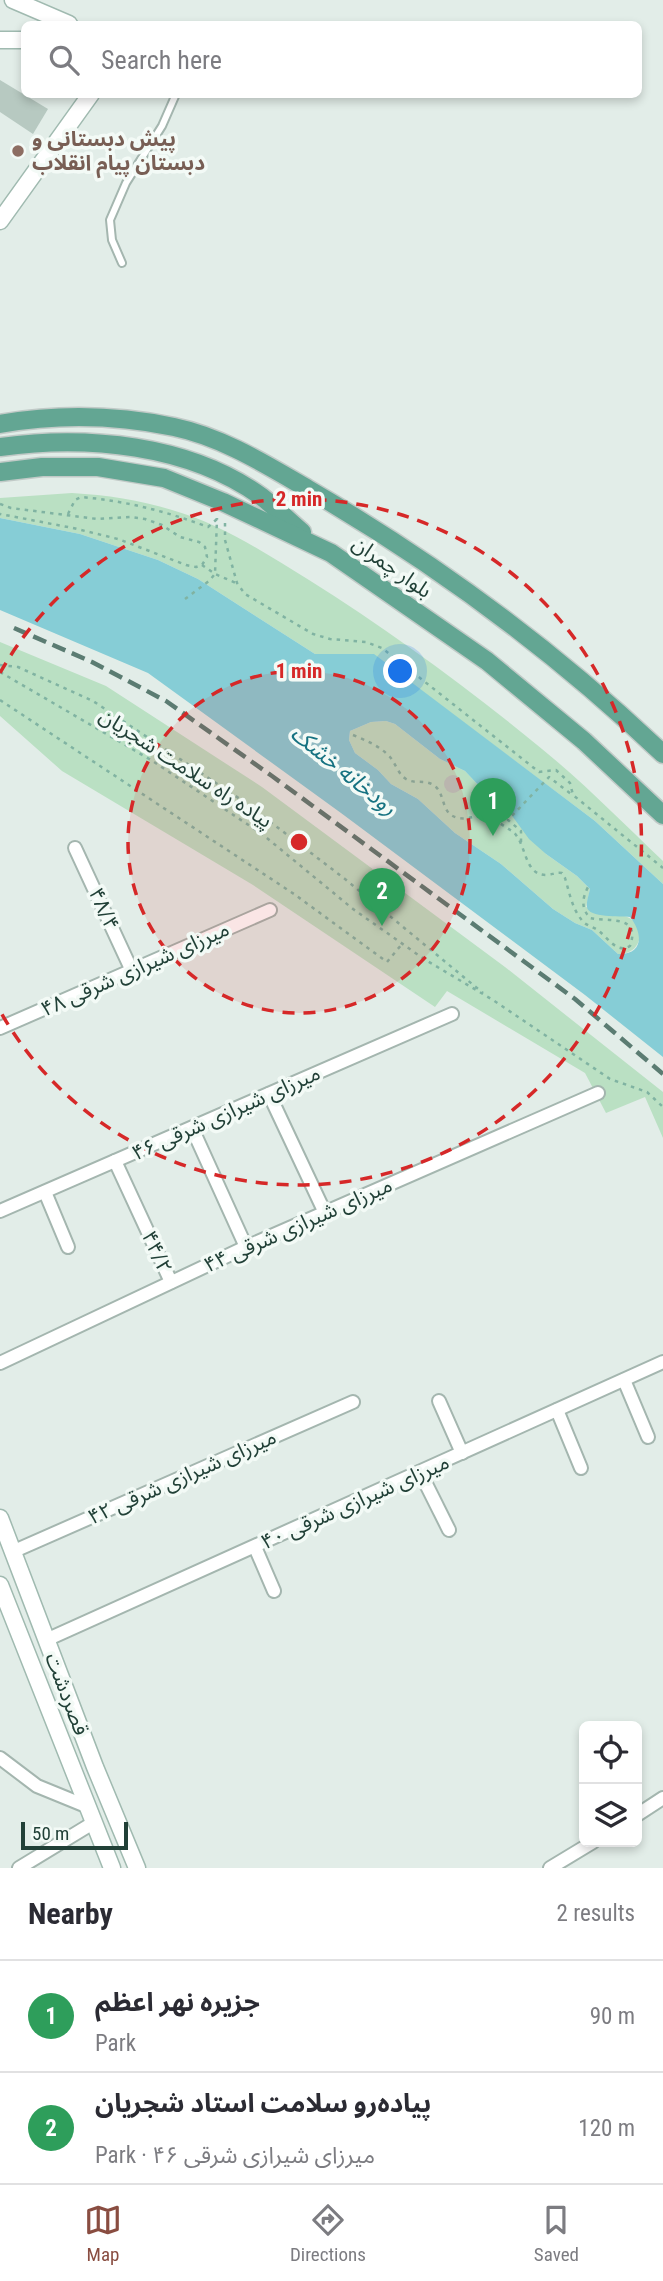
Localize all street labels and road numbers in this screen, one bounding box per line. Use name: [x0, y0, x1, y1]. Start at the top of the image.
street label: بلوار چمران: [347, 531, 436, 604]
street label: پیاده راه سلامت شجریان: [94, 703, 277, 834]
street label: ۴۸/۴: [84, 884, 124, 934]
street label: ۴۸ میرزای شیرازی شرقی: [37, 917, 233, 1021]
street label: ۴۶ میرزای شیرازی شرقی: [128, 1061, 324, 1165]
street label: ۴۴ میرزای شیرازی شرقی: [200, 1173, 396, 1277]
street label: ۴۴/۲: [137, 1227, 177, 1277]
street label: ۴۲ میرزای شیرازی شرقی: [84, 1425, 280, 1529]
street label: ۴۰ میرزای شیرازی شرقی: [257, 1450, 453, 1554]
street label: قصردشت: [40, 1649, 94, 1739]

